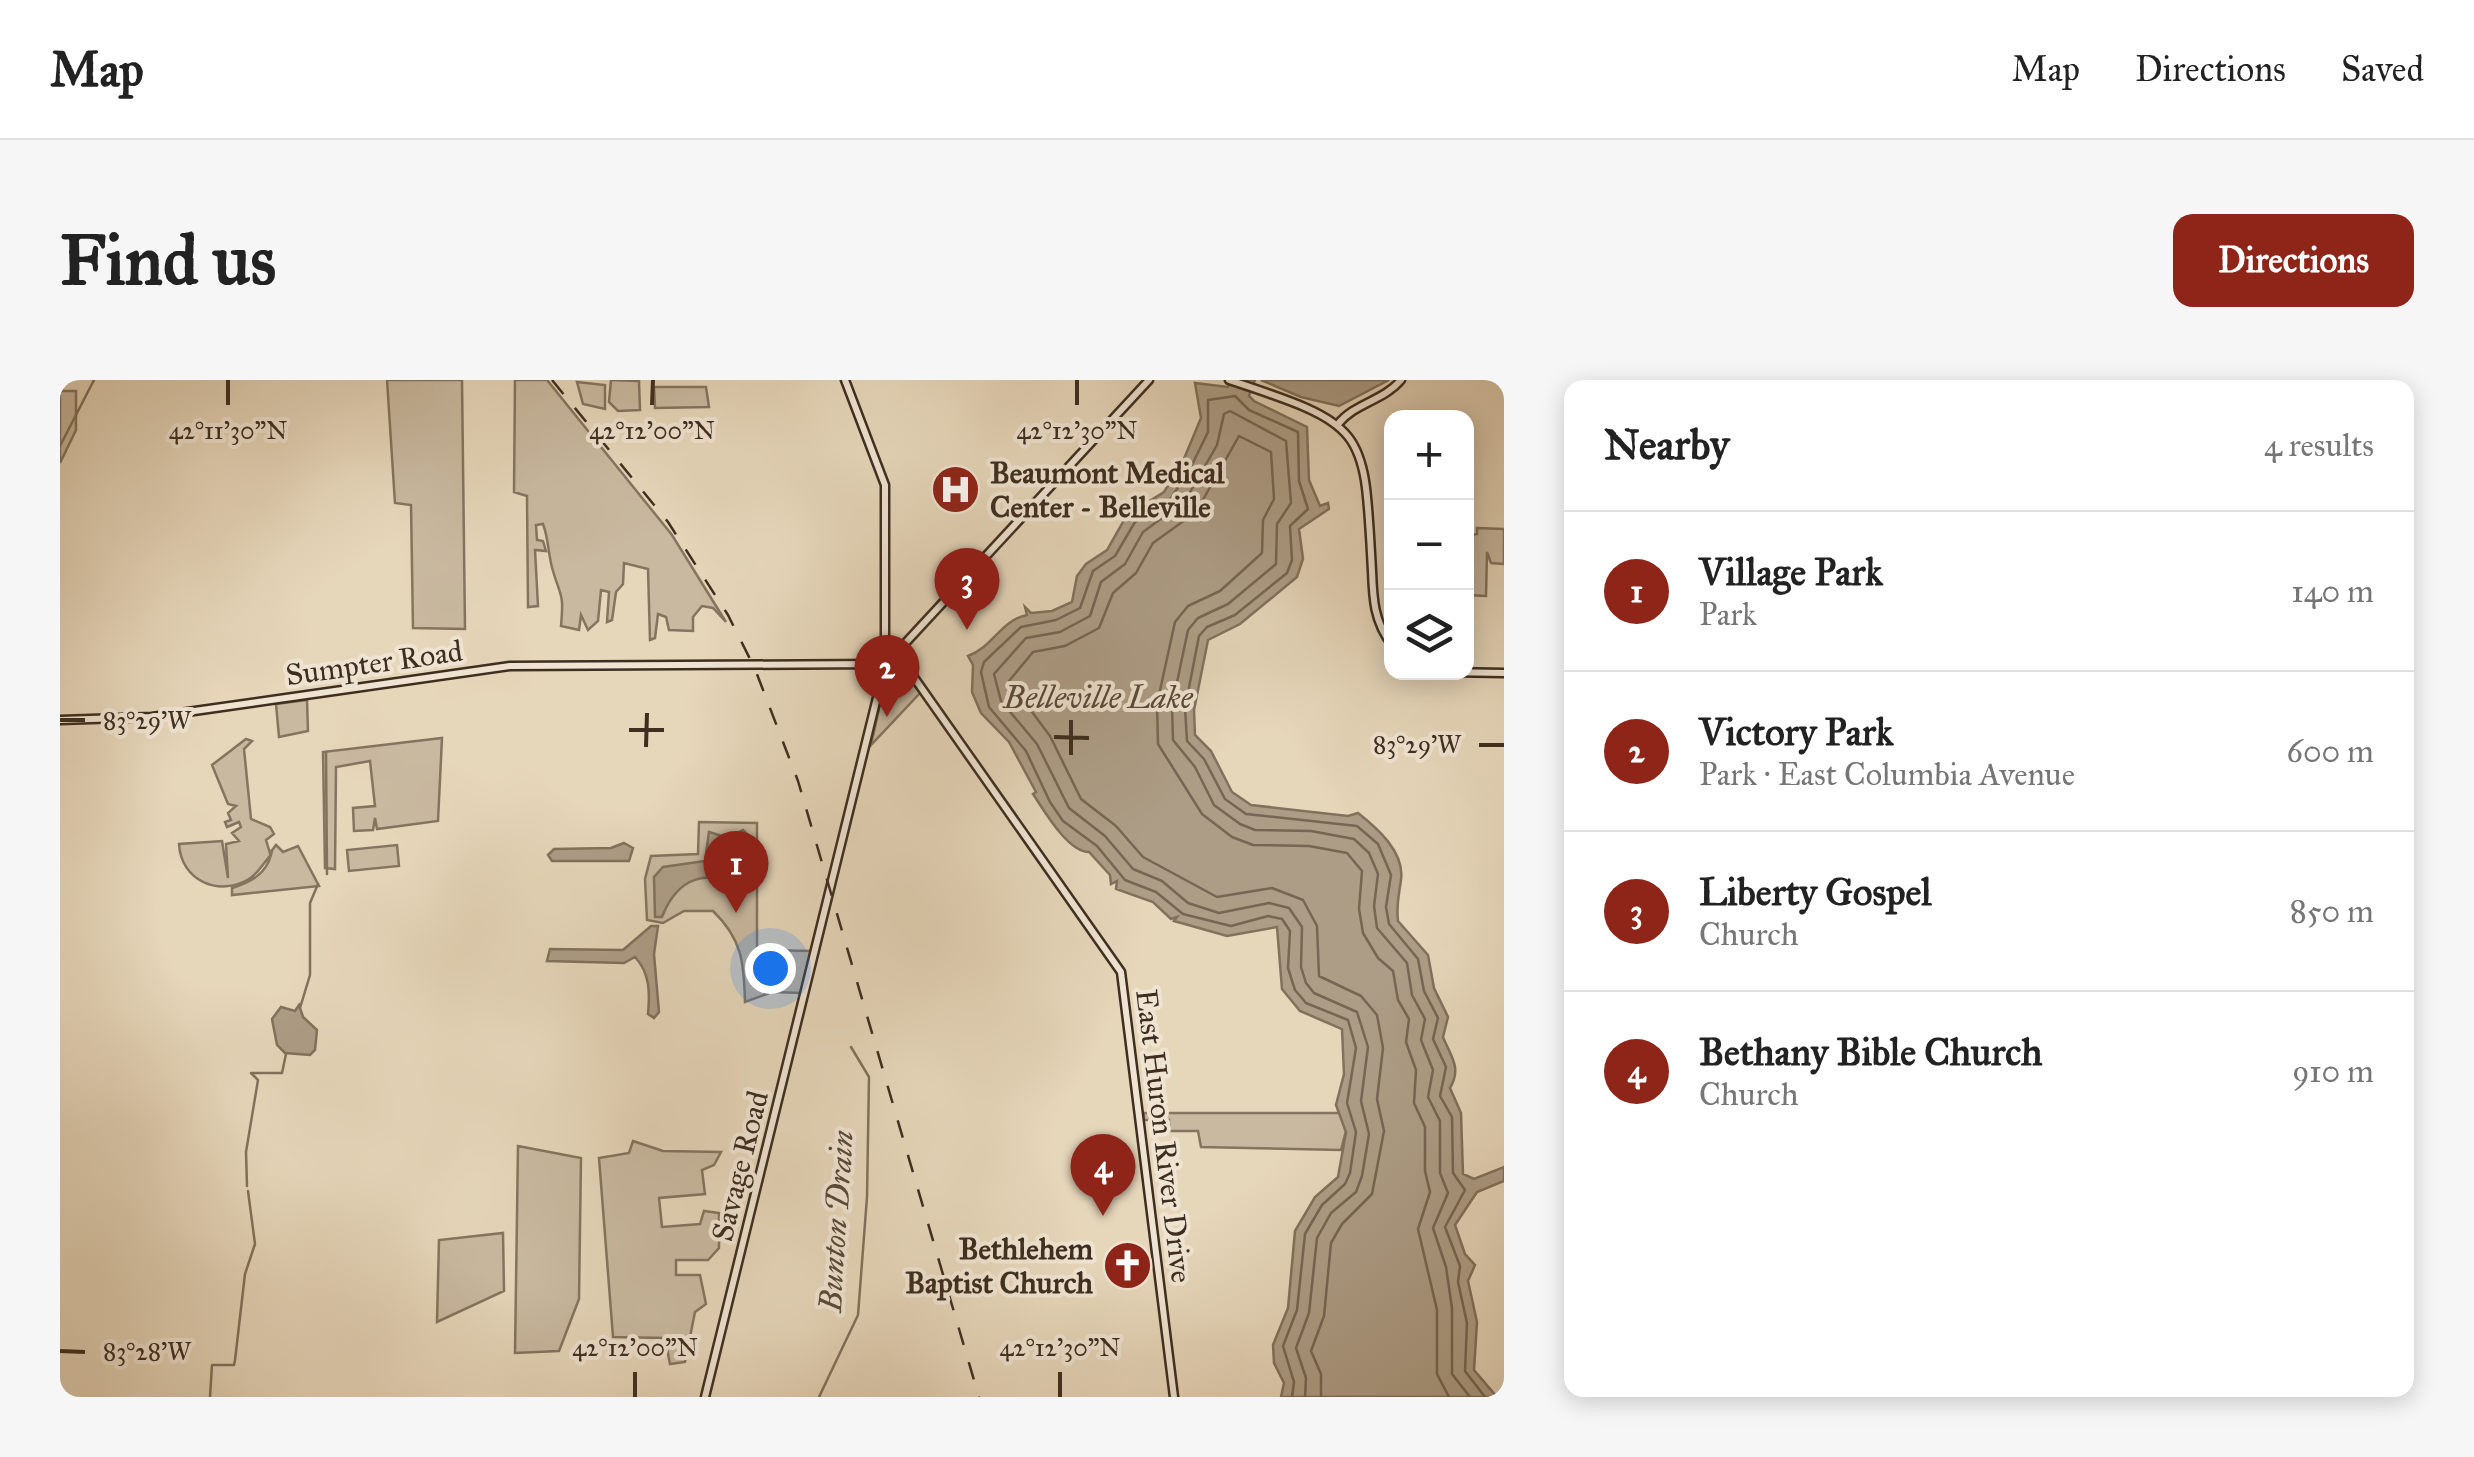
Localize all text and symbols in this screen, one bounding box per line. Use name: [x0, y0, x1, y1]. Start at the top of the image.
text: Map: [50, 40, 144, 99]
text: Map: [2012, 48, 2080, 91]
text: Directions: [2135, 48, 2286, 91]
text: Saved: [2341, 48, 2424, 91]
button: Directions: [2173, 214, 2414, 307]
text: Find us: [60, 218, 276, 303]
map controls: [1384, 410, 1474, 680]
button: +: [1384, 410, 1474, 500]
text: 42°11'30"N: [169, 415, 287, 446]
text: 42°12'00"N: [589, 415, 715, 446]
text: 42°12'30"N: [1016, 415, 1138, 446]
text: Nearby: [1604, 419, 1729, 471]
text: 4 results: [2264, 426, 2374, 465]
place label: Beaumont Medical Center - Belleville: [990, 455, 1225, 525]
hospital icon: Beaumont Medical Center - Belleville: [929, 464, 981, 516]
button: −: [1384, 500, 1474, 590]
pin: 3: [934, 548, 1000, 630]
text: Village Park: [1699, 549, 1883, 595]
text: 1: [1630, 572, 1643, 611]
text: 140 m: [2291, 572, 2374, 611]
button: layers: [1384, 590, 1474, 680]
text: Park: [1699, 595, 1757, 634]
street label: Sumpter Road: [283, 633, 465, 693]
pin: 2: [854, 635, 920, 717]
water label: Belleville Lake: [1001, 678, 1194, 717]
text: 83°29'W: [103, 705, 192, 736]
text: Victory Park: [1699, 709, 1893, 755]
text: 83°29'W: [1373, 729, 1462, 760]
text: 2: [1629, 732, 1644, 771]
text: 600 m: [2287, 732, 2374, 771]
text: Park · East Columbia Avenue: [1699, 755, 2075, 794]
pin: 1: [704, 830, 768, 913]
text: Liberty Gospel: [1699, 869, 1932, 915]
text: 3: [1630, 892, 1643, 931]
text: 850 m: [2290, 892, 2374, 931]
text: Church: [1699, 915, 1799, 954]
your location: [745, 943, 796, 994]
street label: East Huron River Drive: [1128, 987, 1200, 1285]
text: Bethany Bible Church: [1699, 1029, 2042, 1075]
text: 4: [1628, 1052, 1645, 1091]
text: 910 m: [2292, 1052, 2374, 1091]
text: Church: [1699, 1075, 1799, 1114]
street label: Savage Road: [704, 1087, 776, 1245]
water label: Bunton Drain: [811, 1129, 862, 1315]
pin: 4: [1070, 1134, 1136, 1216]
place label: Bethlehem Baptist Church: [905, 1231, 1094, 1301]
church icon: Bethlehem Baptist Church: [1102, 1240, 1154, 1292]
text: 42°12'00"N: [572, 1332, 698, 1363]
text: 42°12'30"N: [999, 1332, 1121, 1363]
text: 83°28'W: [103, 1336, 192, 1367]

